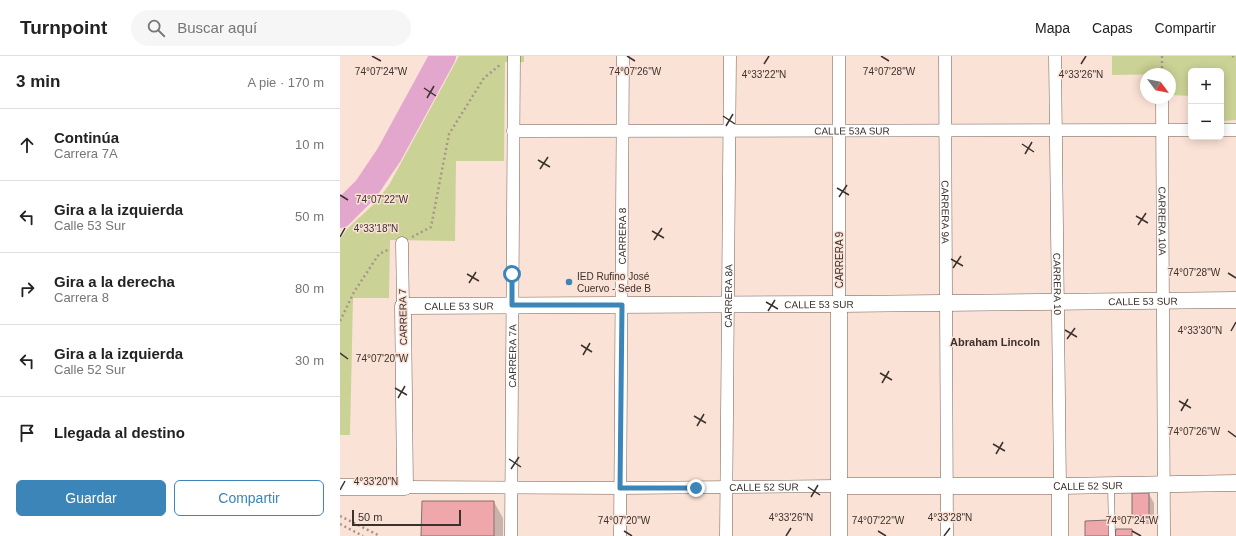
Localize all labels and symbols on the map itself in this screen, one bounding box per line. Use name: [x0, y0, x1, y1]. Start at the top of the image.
text: 74°07'24"W: [355, 66, 408, 77]
text: 74°07'26"W: [609, 66, 662, 77]
text: 74°07'28"W: [863, 66, 916, 77]
north arrow: [1140, 68, 1176, 104]
text: 4°33'22"N: [742, 69, 786, 80]
text: 4°33'26"N: [1059, 69, 1103, 80]
street label: CALLE 53A SUR: [814, 125, 890, 136]
street label: CARRERA 9A: [940, 180, 951, 244]
street label: CARRERA 10A: [1157, 186, 1168, 256]
text: 74°07'22"W: [356, 194, 409, 205]
street label: CARRERA 8: [616, 207, 628, 264]
text: 4°33'18"N: [354, 223, 398, 234]
street label: CARRERA 9: [834, 231, 845, 288]
street label: CARRERA 10: [1052, 253, 1064, 316]
street label: CARRERA 8A: [722, 264, 734, 328]
route start: [503, 265, 521, 283]
text: 74°07'28"W: [1168, 267, 1221, 278]
place label: IED Rufino José Cuervo - Sede B: [577, 271, 651, 294]
marker: IED Rufino José Cuervo - Sede B: [564, 277, 574, 287]
street label: CARRERA 7: [397, 288, 409, 345]
street label: CALLE 53 SUR: [1108, 295, 1178, 307]
street label: CALLE 53 SUR: [784, 298, 854, 310]
street label: CALLE 53 SUR: [424, 300, 494, 311]
street label: CARRERA 7A: [506, 324, 518, 388]
text: 4°33'30"N: [1178, 325, 1222, 336]
district label: Abraham Lincoln: [950, 336, 1040, 348]
text: 74°07'20"W: [356, 353, 409, 364]
text: 74°07'26"W: [1168, 426, 1221, 437]
text: 4°33'20"N: [354, 476, 398, 487]
route end: [687, 479, 705, 497]
street label: CALLE 52 SUR: [1053, 479, 1123, 492]
street label: CALLE 52 SUR: [729, 481, 799, 492]
scale bar: [352, 508, 461, 527]
text: 4°33'26"N: [769, 512, 813, 523]
text: 4°33'28"N: [928, 512, 972, 523]
text: 74°07'20"W: [598, 515, 651, 526]
text: 74°07'22"W: [852, 515, 905, 526]
text: 74°07'24"W: [1106, 515, 1159, 526]

